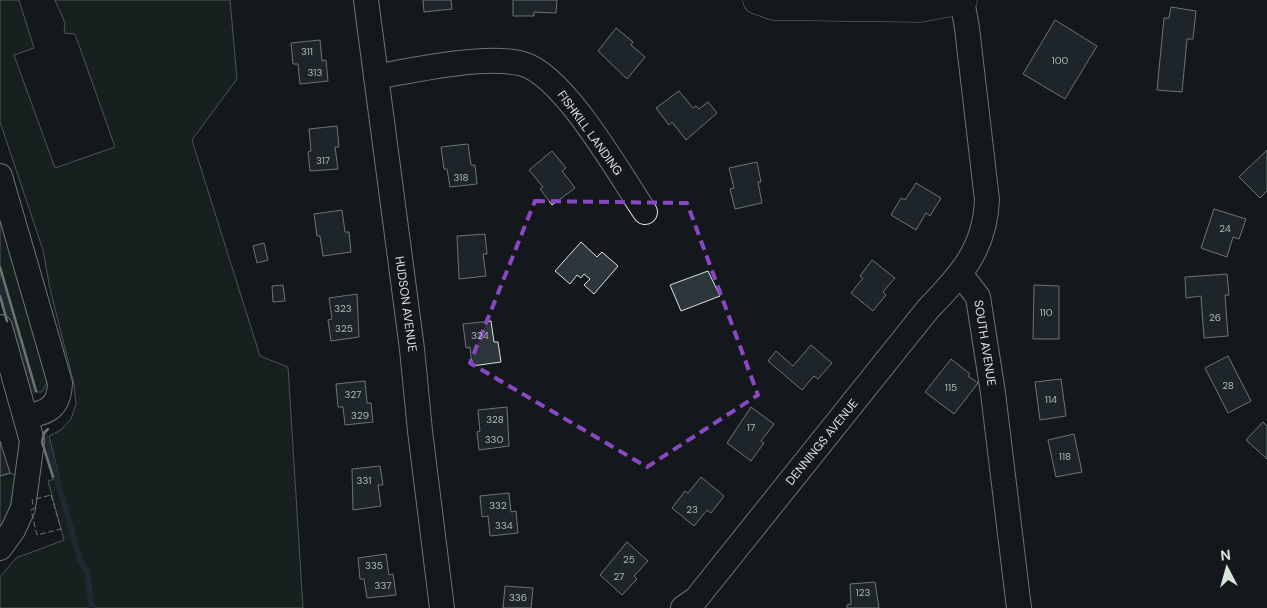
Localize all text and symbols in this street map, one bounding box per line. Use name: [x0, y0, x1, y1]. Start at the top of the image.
house number: 311: [301, 45, 313, 58]
house number: 100: [1052, 54, 1069, 67]
house number: 313: [308, 66, 322, 79]
street label: FISHKILL LANDING: [554, 87, 626, 179]
house number: 317: [316, 154, 330, 167]
house number: 318: [454, 171, 468, 184]
house number: 24: [1219, 222, 1231, 235]
street label: HUDSON AVENUE: [391, 255, 421, 353]
street label: SOUTH AVENUE: [970, 299, 1000, 387]
house number: 323: [334, 302, 352, 315]
house number: 110: [1039, 306, 1053, 319]
house number: 26: [1209, 311, 1221, 324]
house number: 325: [335, 322, 353, 335]
house number: 324: [471, 329, 489, 342]
house number: 28: [1222, 379, 1234, 392]
house number: 115: [945, 381, 957, 394]
house number: 327: [345, 388, 361, 401]
house number: 114: [1045, 393, 1057, 406]
street label: DENNINGS AVENUE: [782, 395, 862, 488]
house number: 329: [351, 409, 369, 422]
house number: 328: [486, 413, 504, 426]
house number: 17: [747, 421, 755, 434]
house number: 330: [485, 433, 503, 446]
house number: 118: [1059, 450, 1071, 463]
house number: 331: [357, 474, 371, 487]
house number: 332: [489, 499, 507, 512]
house number: 23: [686, 503, 698, 516]
house number: 334: [495, 519, 513, 532]
north arrow: [1202, 543, 1252, 593]
text: N: [1220, 546, 1232, 565]
house number: 25: [623, 553, 635, 566]
house number: 335: [365, 559, 383, 572]
house number: 27: [614, 570, 624, 583]
house number: 337: [375, 579, 392, 592]
house number: 123: [856, 586, 870, 599]
house number: 336: [509, 591, 527, 604]

